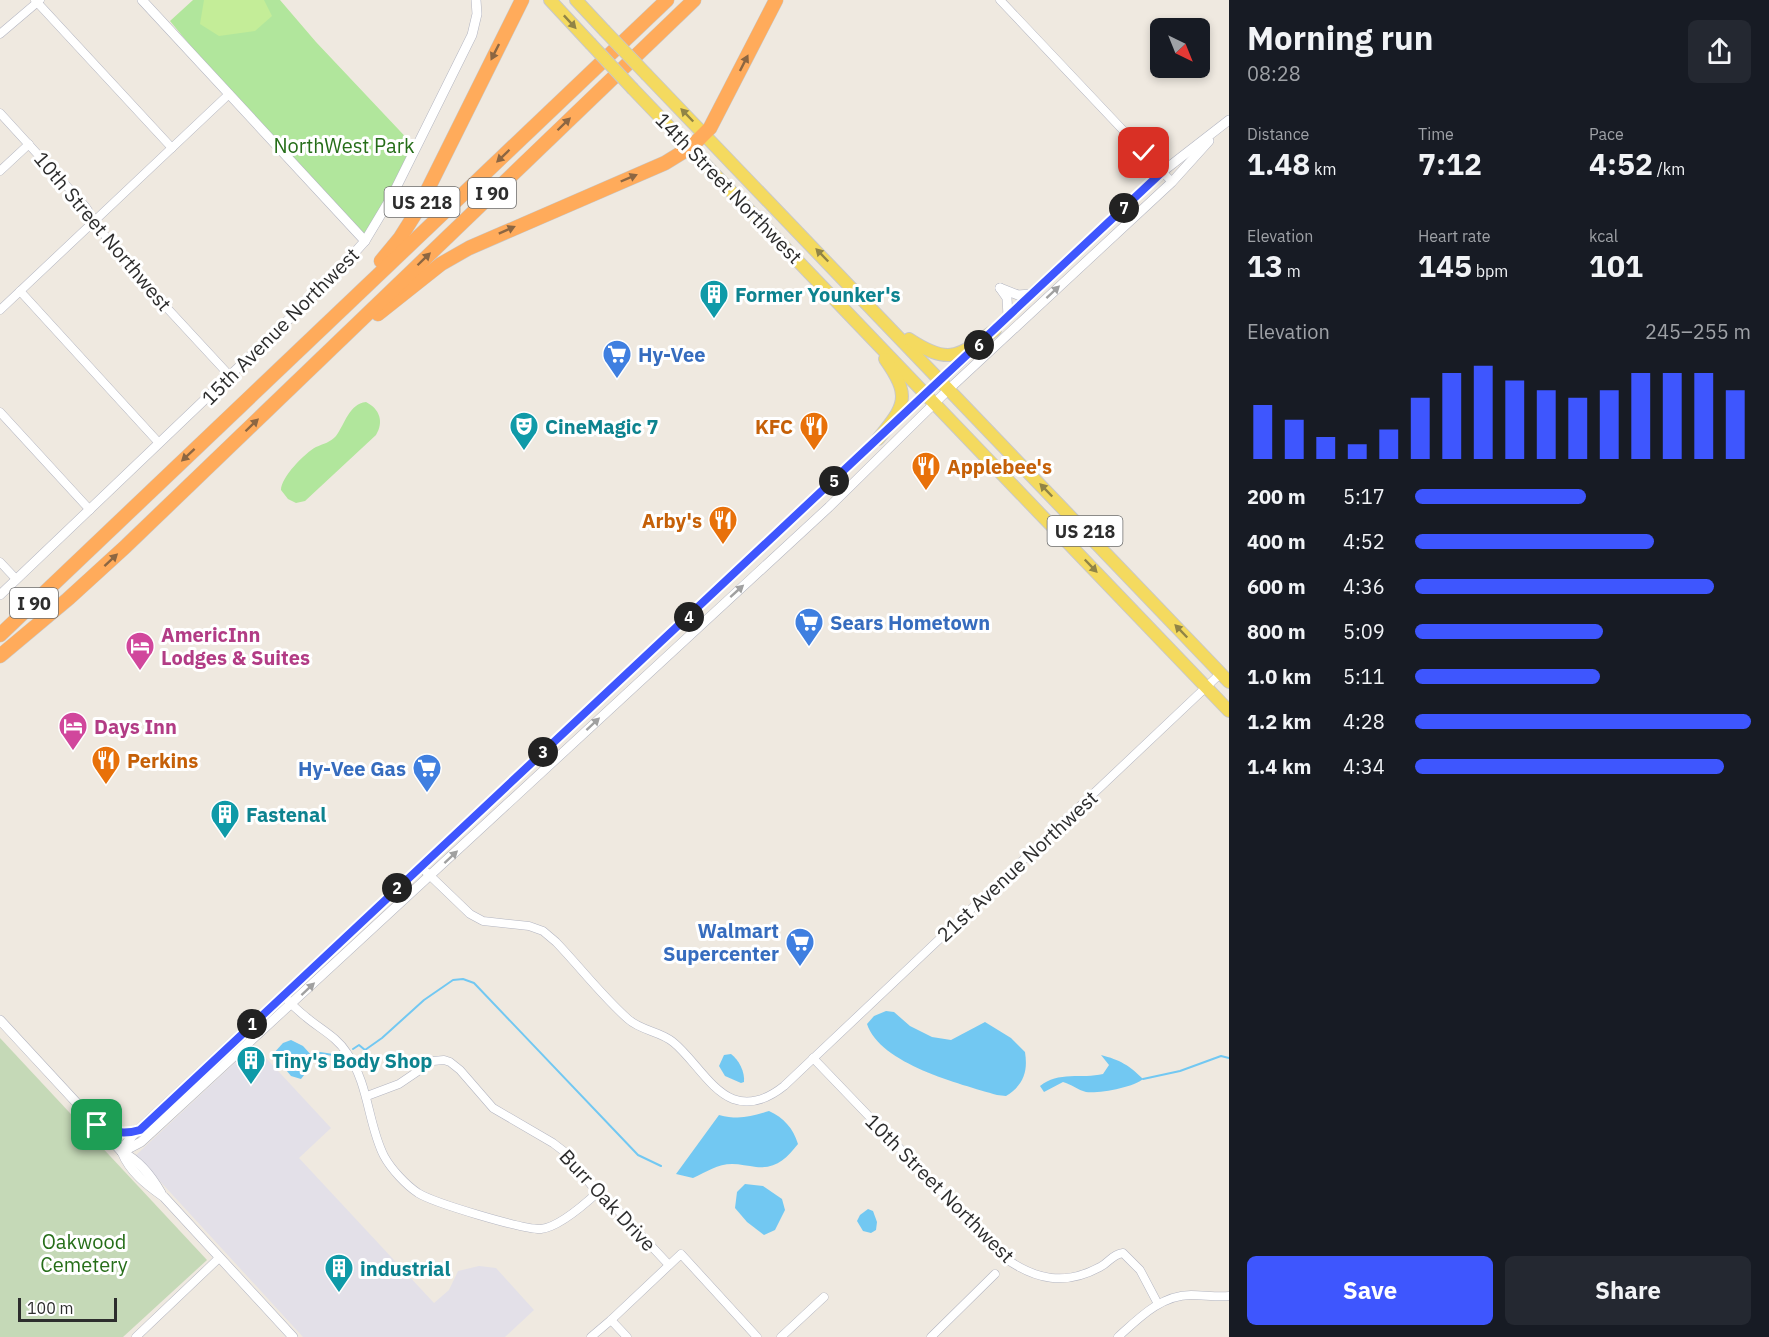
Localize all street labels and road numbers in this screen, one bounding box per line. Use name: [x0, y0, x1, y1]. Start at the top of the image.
street label: 14th Street Northwest: [650, 106, 808, 270]
street label: 10th Street Northwest: [28, 145, 178, 317]
road number: I 90: [468, 178, 516, 208]
road number: US 218: [384, 187, 460, 217]
street label: 15th Avenue Northwest: [195, 241, 365, 411]
road number: US 218: [1048, 516, 1122, 546]
road number: I 90: [10, 588, 58, 618]
street label: 21st Avenue Northwest: [931, 784, 1103, 948]
street label: 10th Street Northwest: [860, 1108, 1020, 1268]
street label: Burr Oak Drive: [554, 1143, 662, 1257]

